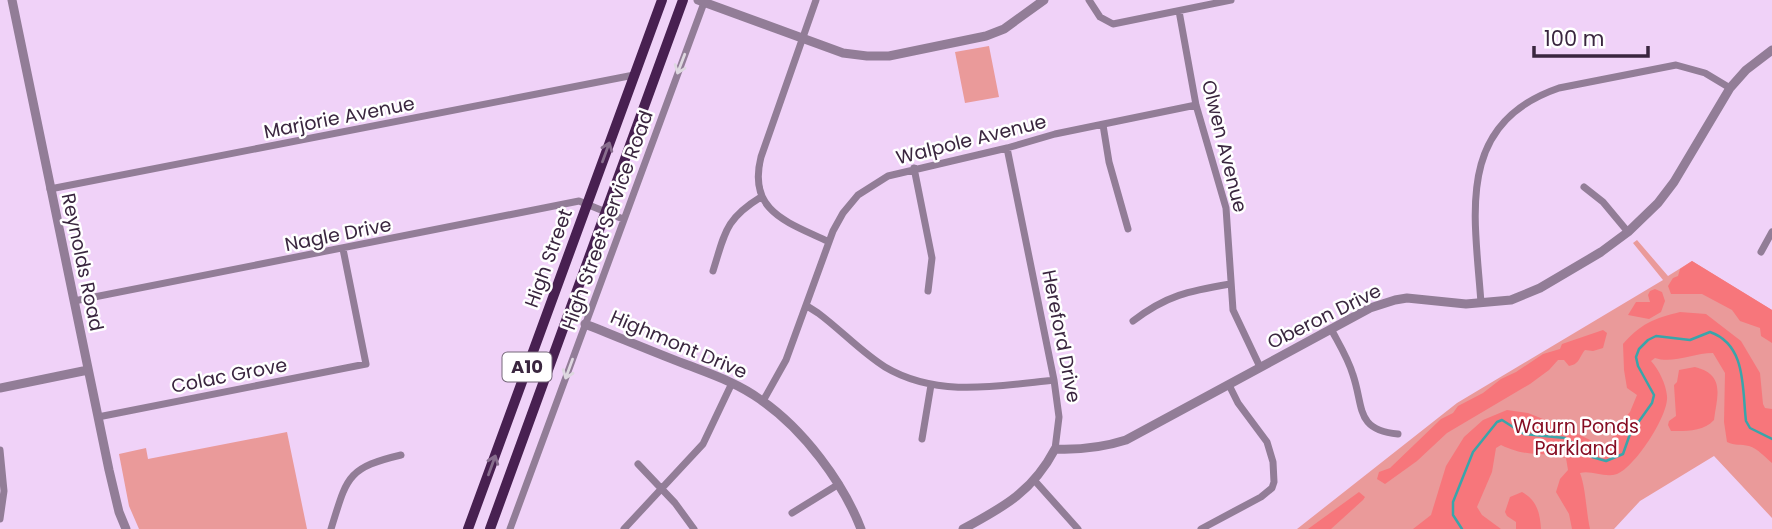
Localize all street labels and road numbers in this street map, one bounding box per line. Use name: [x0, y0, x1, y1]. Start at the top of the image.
street label: Olwen Avenue: [1195, 77, 1254, 215]
street label: Marjorie Avenue: [261, 90, 417, 145]
street label: High Street Service Road: [555, 107, 660, 334]
street label: Walpole Avenue: [893, 108, 1049, 171]
street label: Reynolds Road: [55, 191, 110, 334]
street label: High Street: [518, 205, 579, 311]
street label: Nagle Drive: [282, 211, 394, 258]
street label: Hereford Drive: [1035, 267, 1088, 405]
street label: Oberon Drive: [1263, 277, 1386, 356]
street label: Highmont Drive: [606, 303, 751, 385]
street label: Colac Grove: [169, 351, 289, 400]
road number: A10: [503, 352, 552, 382]

